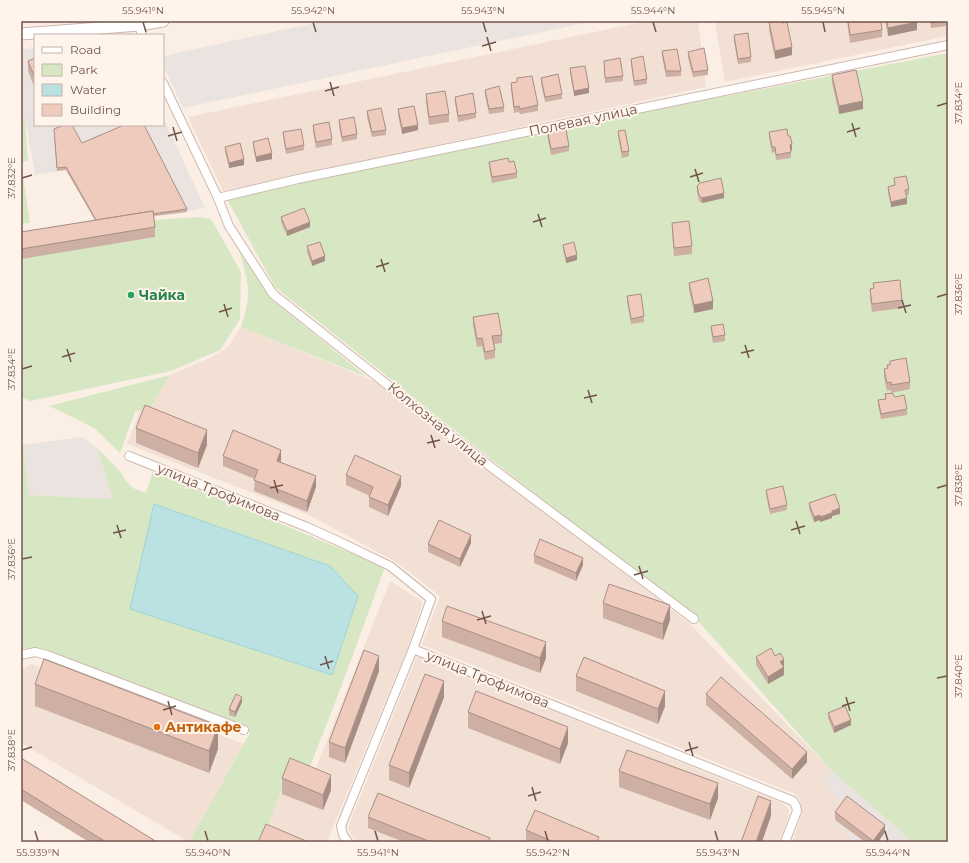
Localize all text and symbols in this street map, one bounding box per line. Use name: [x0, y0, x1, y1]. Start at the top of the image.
text: 55.941°N: [122, 4, 164, 17]
text: 55.942°N: [291, 4, 335, 17]
text: 55.943°N: [461, 4, 505, 17]
text: 55.944°N: [631, 4, 675, 17]
text: 55.945°N: [801, 4, 845, 17]
legend: [34, 34, 164, 126]
text: Road: [70, 42, 101, 57]
text: Park: [70, 62, 98, 77]
text: Water: [70, 82, 107, 97]
text: 37.834°E: [952, 82, 965, 124]
street label: Полевая улица: [527, 100, 639, 140]
text: Building: [70, 102, 121, 117]
text: 37.832°E: [5, 157, 18, 199]
text: 37.836°E: [952, 273, 965, 315]
place label: Чайка: [139, 286, 185, 304]
marker: Чайка: [126, 290, 136, 300]
text: 37.834°E: [5, 348, 18, 390]
street label: Колхозная улица: [384, 378, 492, 470]
street label: улица Трофимова: [154, 459, 283, 525]
text: 37.838°E: [952, 464, 965, 506]
text: 37.836°E: [5, 538, 18, 580]
street label: улица Трофимова: [423, 646, 552, 712]
text: 37.840°E: [952, 654, 965, 698]
place label: Антикафе: [165, 718, 242, 736]
marker: Антикафе: [152, 722, 162, 732]
text: 37.838°E: [5, 729, 18, 771]
text: 55.939°N: [16, 846, 60, 859]
text: 55.940°N: [185, 846, 231, 859]
text: 55.941°N: [357, 846, 399, 859]
text: 55.942°N: [526, 846, 570, 859]
text: 55.943°N: [696, 846, 740, 859]
text: 55.944°N: [866, 846, 910, 859]

